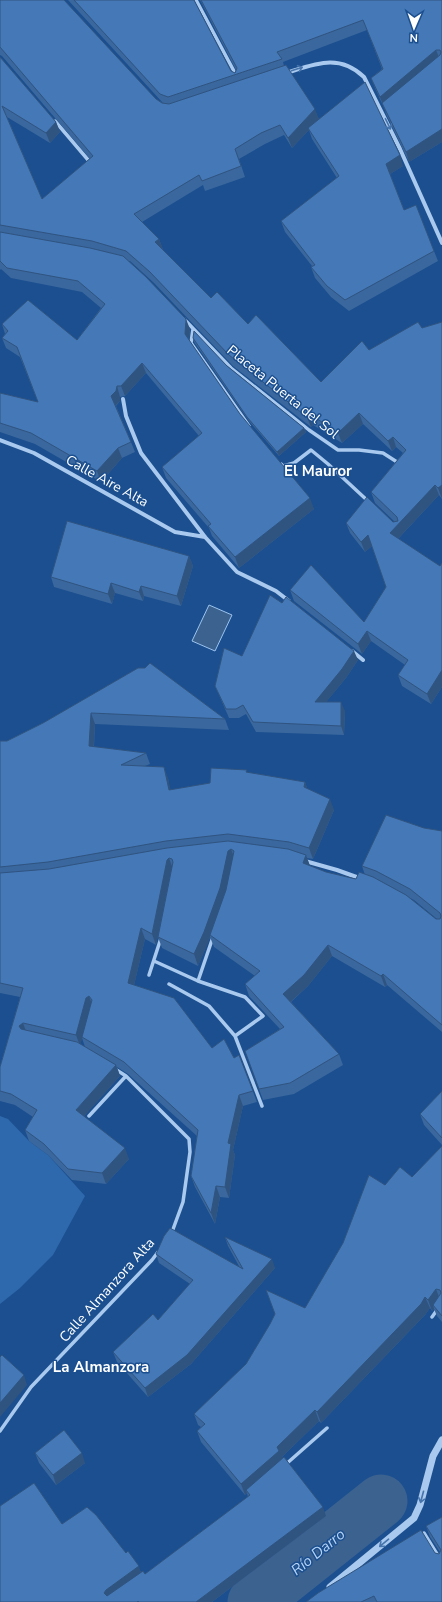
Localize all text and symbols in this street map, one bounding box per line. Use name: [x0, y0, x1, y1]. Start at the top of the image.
north arrow: [394, 8, 434, 48]
text: N: [409, 30, 418, 45]
one-way arrow: [291, 65, 303, 73]
one-way arrow: [384, 118, 392, 130]
street label: Placeta Puerta del Sol: [223, 341, 344, 444]
street label: Calle Aire Alta: [62, 450, 152, 512]
district label: El Mauror: [284, 461, 352, 481]
street label: Calle Almanzora Alta: [55, 1234, 159, 1346]
district label: La Almanzora: [53, 1357, 149, 1377]
one-way arrow: [418, 1490, 426, 1503]
water label: Río Darro: [287, 1524, 349, 1580]
one-way arrow: [379, 1539, 389, 1548]

